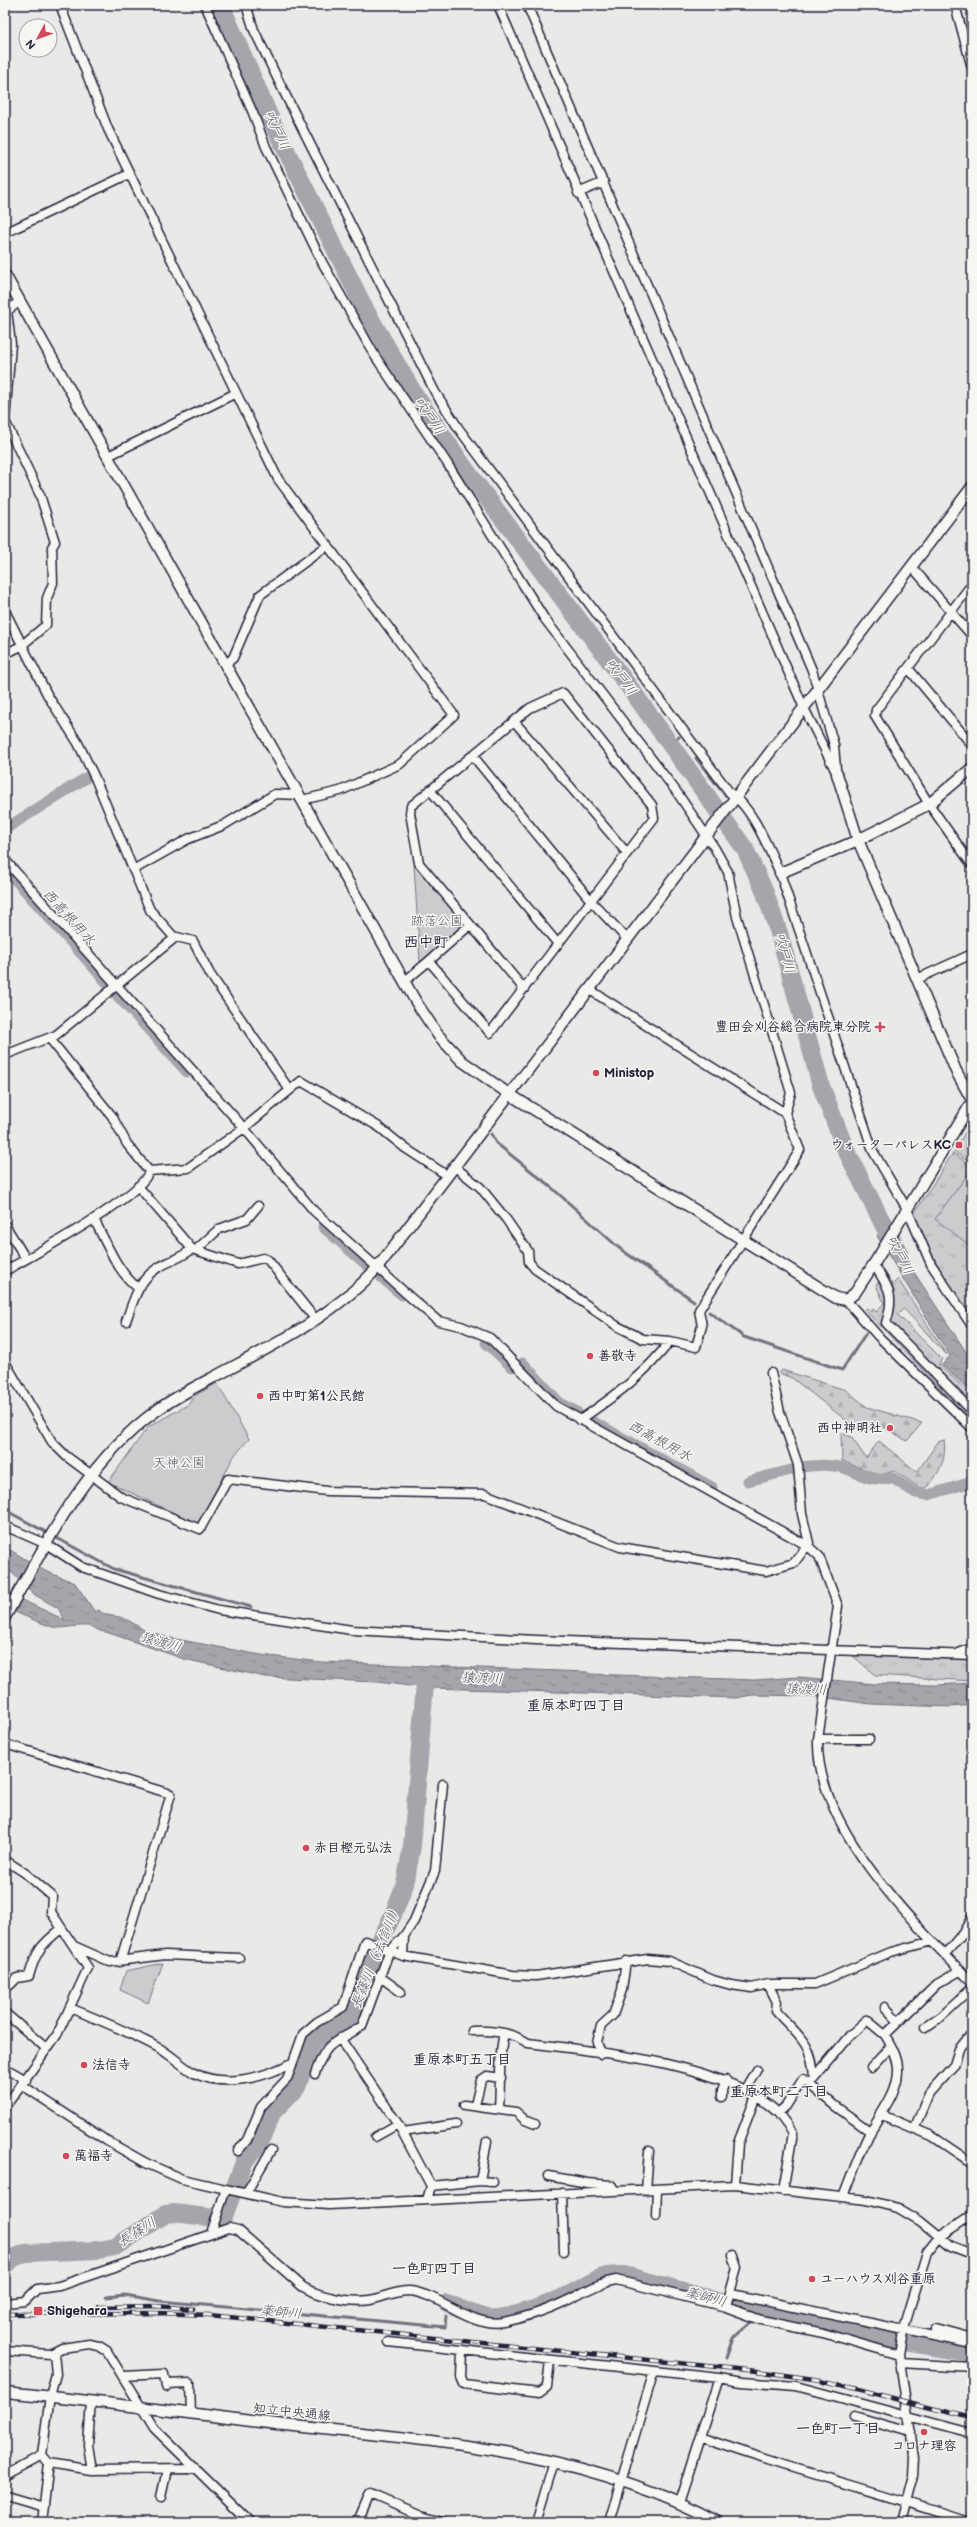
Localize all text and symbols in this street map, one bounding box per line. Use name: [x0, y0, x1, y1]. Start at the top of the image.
north arrow: [18, 18, 58, 58]
text: N: [23, 37, 38, 52]
water label: 吹戸川: [260, 107, 294, 153]
water label: 吹戸川: [410, 394, 448, 438]
water label: 吹戸川: [602, 655, 640, 699]
water label: 西高根用水: [39, 885, 99, 949]
park label: 跡落公園: [411, 913, 463, 929]
water label: 吹戸川: [771, 930, 799, 976]
district label: 西中町: [403, 933, 449, 952]
place label: 豊田会刈谷総合病院東分院: [715, 1019, 871, 1035]
marker: 豊田会刈谷総合病院東分院: [874, 1021, 886, 1033]
place label: Ministop: [604, 1065, 655, 1081]
marker: Ministop: [591, 1068, 601, 1078]
place label: ウォーターパレスKC: [830, 1137, 951, 1153]
marker: ウォーターパレスKC: [954, 1140, 964, 1150]
water label: 吹戸川: [883, 1232, 917, 1278]
place label: 善敬寺: [598, 1348, 637, 1364]
marker: 善敬寺: [585, 1351, 595, 1361]
place label: 西中町第1公民館: [268, 1388, 364, 1404]
marker: 西中町第1公民館: [255, 1391, 265, 1401]
water label: 西高根用水: [625, 1417, 695, 1465]
place label: 西中神明社: [817, 1420, 882, 1436]
marker: 西中神明社: [885, 1423, 895, 1433]
park label: 天神公園: [153, 1455, 205, 1471]
water label: 猿渡川: [138, 1628, 184, 1656]
water label: 猿渡川: [461, 1668, 503, 1688]
water label: 猿渡川: [785, 1680, 827, 1698]
district label: 重原本町四丁目: [527, 1697, 625, 1714]
place label: 赤目樫元弘法: [314, 1840, 392, 1856]
marker: 赤目樫元弘法: [301, 1843, 311, 1853]
water label: 長篠川（法信川）: [347, 1901, 405, 2011]
district label: 重原本町五丁目: [413, 2051, 511, 2068]
place label: 法信寺: [92, 2057, 131, 2073]
marker: 法信寺: [79, 2060, 89, 2070]
district label: 重原本町二丁目: [730, 2083, 828, 2100]
place label: 萬福寺: [74, 2148, 113, 2164]
marker: 萬福寺: [61, 2151, 71, 2161]
water label: 長篠川: [115, 2214, 159, 2250]
district label: 一色町四丁目: [392, 2260, 476, 2277]
place label: ユーハウス刈谷重原: [820, 2271, 936, 2287]
marker: ユーハウス刈谷重原: [807, 2274, 817, 2284]
water label: 薬師川: [684, 2283, 728, 2311]
water label: 薬師川: [259, 2302, 303, 2322]
place label: Shigehara: [47, 2303, 107, 2319]
marker: Shigehara: [32, 2305, 44, 2317]
street label: 知立中央通線: [252, 2400, 333, 2424]
district label: 一色町一丁目: [796, 2420, 880, 2437]
marker: コロナ理容: [919, 2427, 929, 2437]
place label: コロナ理容: [891, 2438, 957, 2454]

